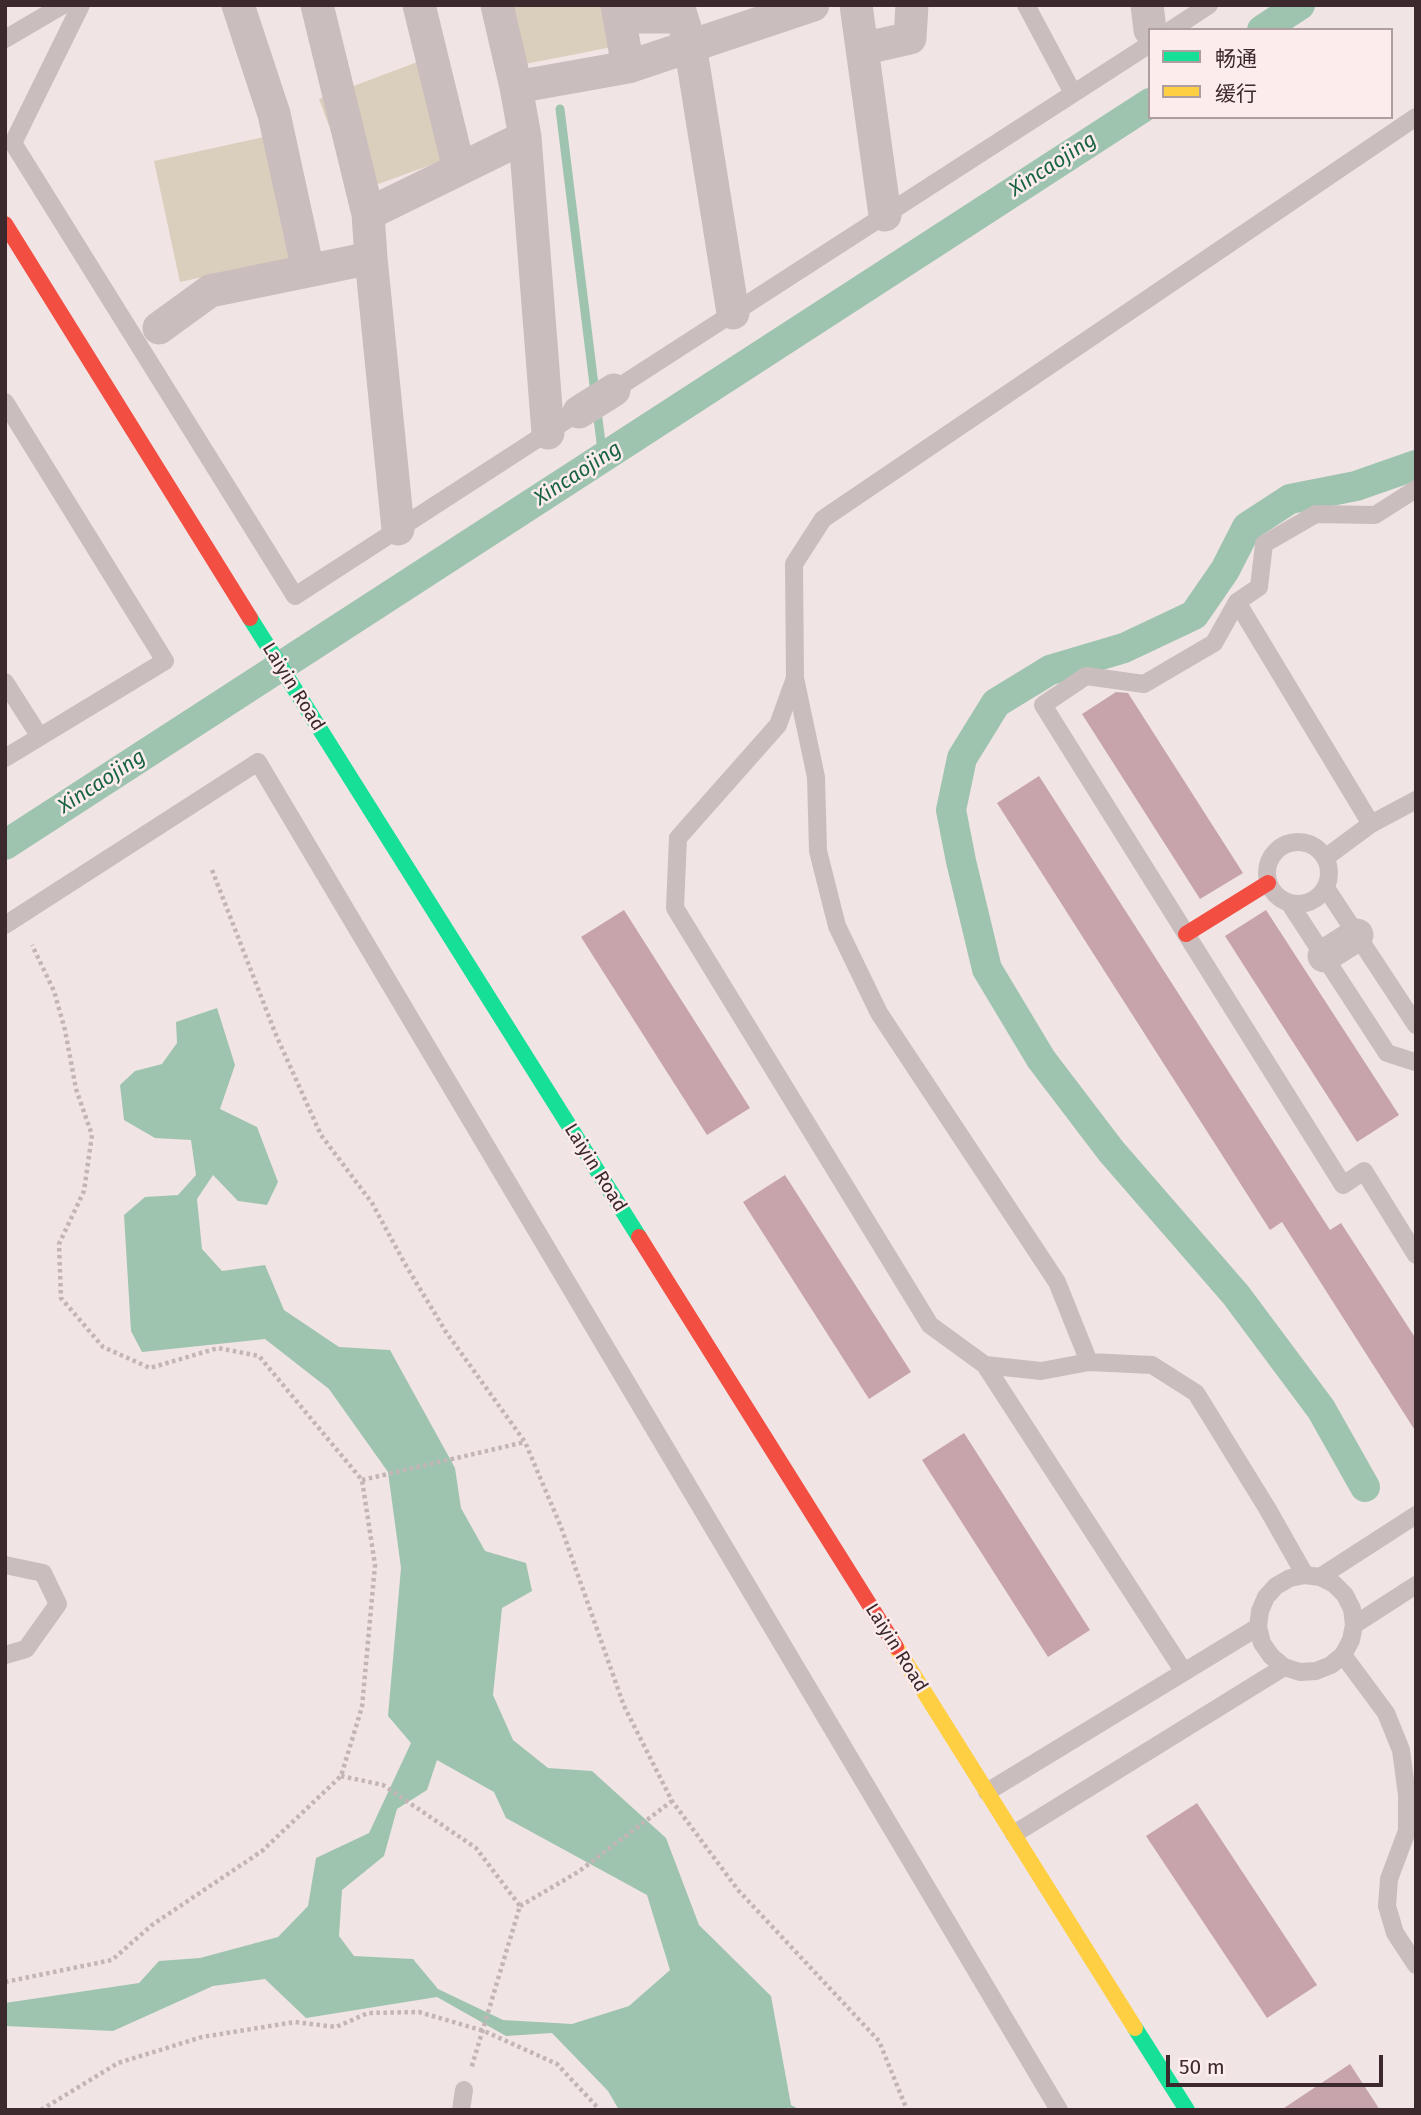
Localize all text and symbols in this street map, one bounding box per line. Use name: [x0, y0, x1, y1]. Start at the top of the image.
legend: [1148, 28, 1393, 119]
text: 畅通: [1215, 46, 1257, 72]
text: 缓行: [1215, 81, 1257, 107]
water label: Xincaojing: [1005, 127, 1101, 203]
water label: Xincaojing: [530, 436, 626, 512]
street label: Laiyin Road: [257, 639, 329, 735]
water label: Xincaojing: [54, 744, 150, 820]
street label: Laiyin Road: [559, 1120, 631, 1216]
street label: Laiyin Road: [860, 1600, 932, 1696]
scale bar: [1169, 2042, 1386, 2086]
text: 50 m: [1179, 2054, 1225, 2080]

